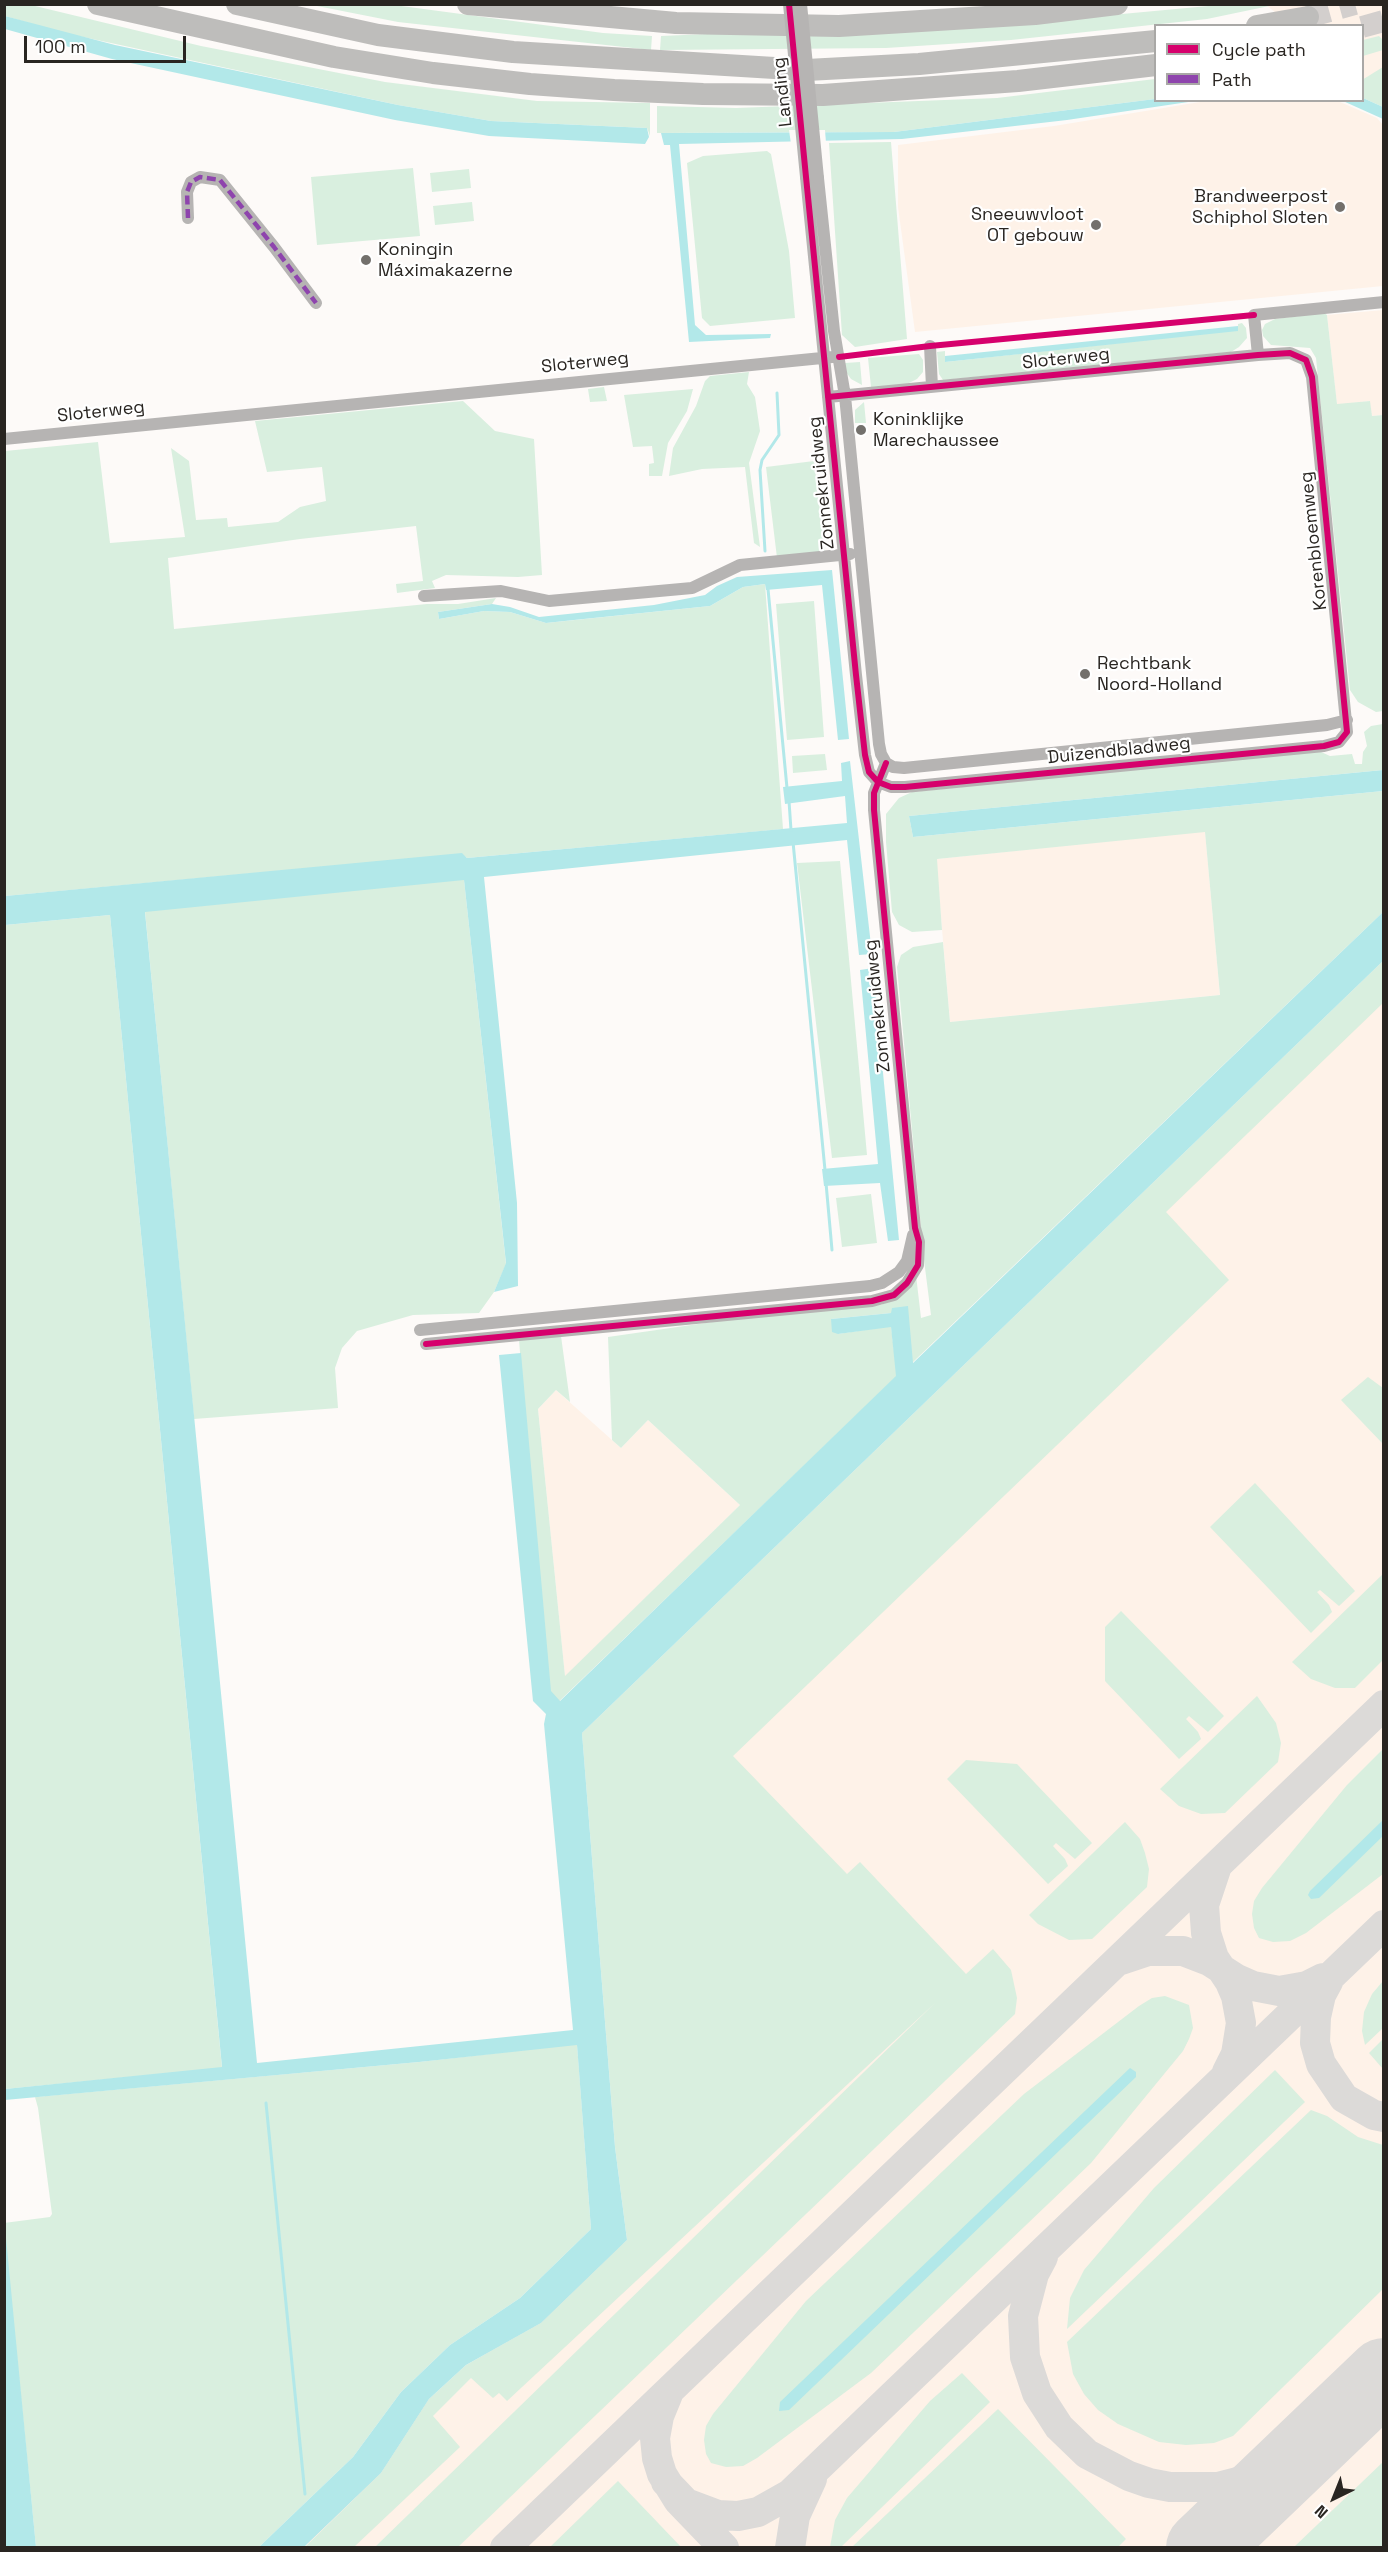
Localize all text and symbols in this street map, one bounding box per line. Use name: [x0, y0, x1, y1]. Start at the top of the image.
scale bar: [27, 24, 189, 62]
legend: [1154, 24, 1364, 102]
text: 100 m: [35, 35, 86, 58]
text: Cycle path: [1212, 38, 1306, 61]
street label: Landing: [769, 56, 797, 128]
text: Path: [1212, 68, 1252, 91]
place label: Brandweerpost Schiphol Sloten: [1192, 186, 1328, 228]
marker: Brandweerpost Schiphol Sloten: [1333, 200, 1347, 214]
place label: Sneeuwvloot OT gebouw: [971, 204, 1084, 246]
marker: Sneeuwvloot OT gebouw: [1089, 218, 1103, 232]
place label: Koningin Máximakazerne: [378, 239, 513, 282]
marker: Koningin Máximakazerne: [359, 253, 373, 267]
street label: Sloterweg: [1021, 344, 1111, 374]
street label: Sloterweg: [540, 348, 630, 378]
street label: Sloterweg: [56, 397, 146, 427]
place label: Koninklijke Marechaussee: [873, 409, 999, 452]
street label: Zonnekruidweg: [804, 415, 840, 551]
marker: Koninklijke Marechaussee: [854, 423, 868, 437]
street label: Korenbloemweg: [1296, 470, 1332, 612]
place label: Rechtbank Noord-Holland: [1097, 653, 1222, 696]
marker: Rechtbank Noord-Holland: [1078, 667, 1092, 681]
street label: Duizendbladweg: [1046, 733, 1192, 769]
street label: Zonnekruidweg: [860, 938, 896, 1074]
north arrow: [1304, 2468, 1364, 2528]
text: N: [1310, 2500, 1332, 2523]

